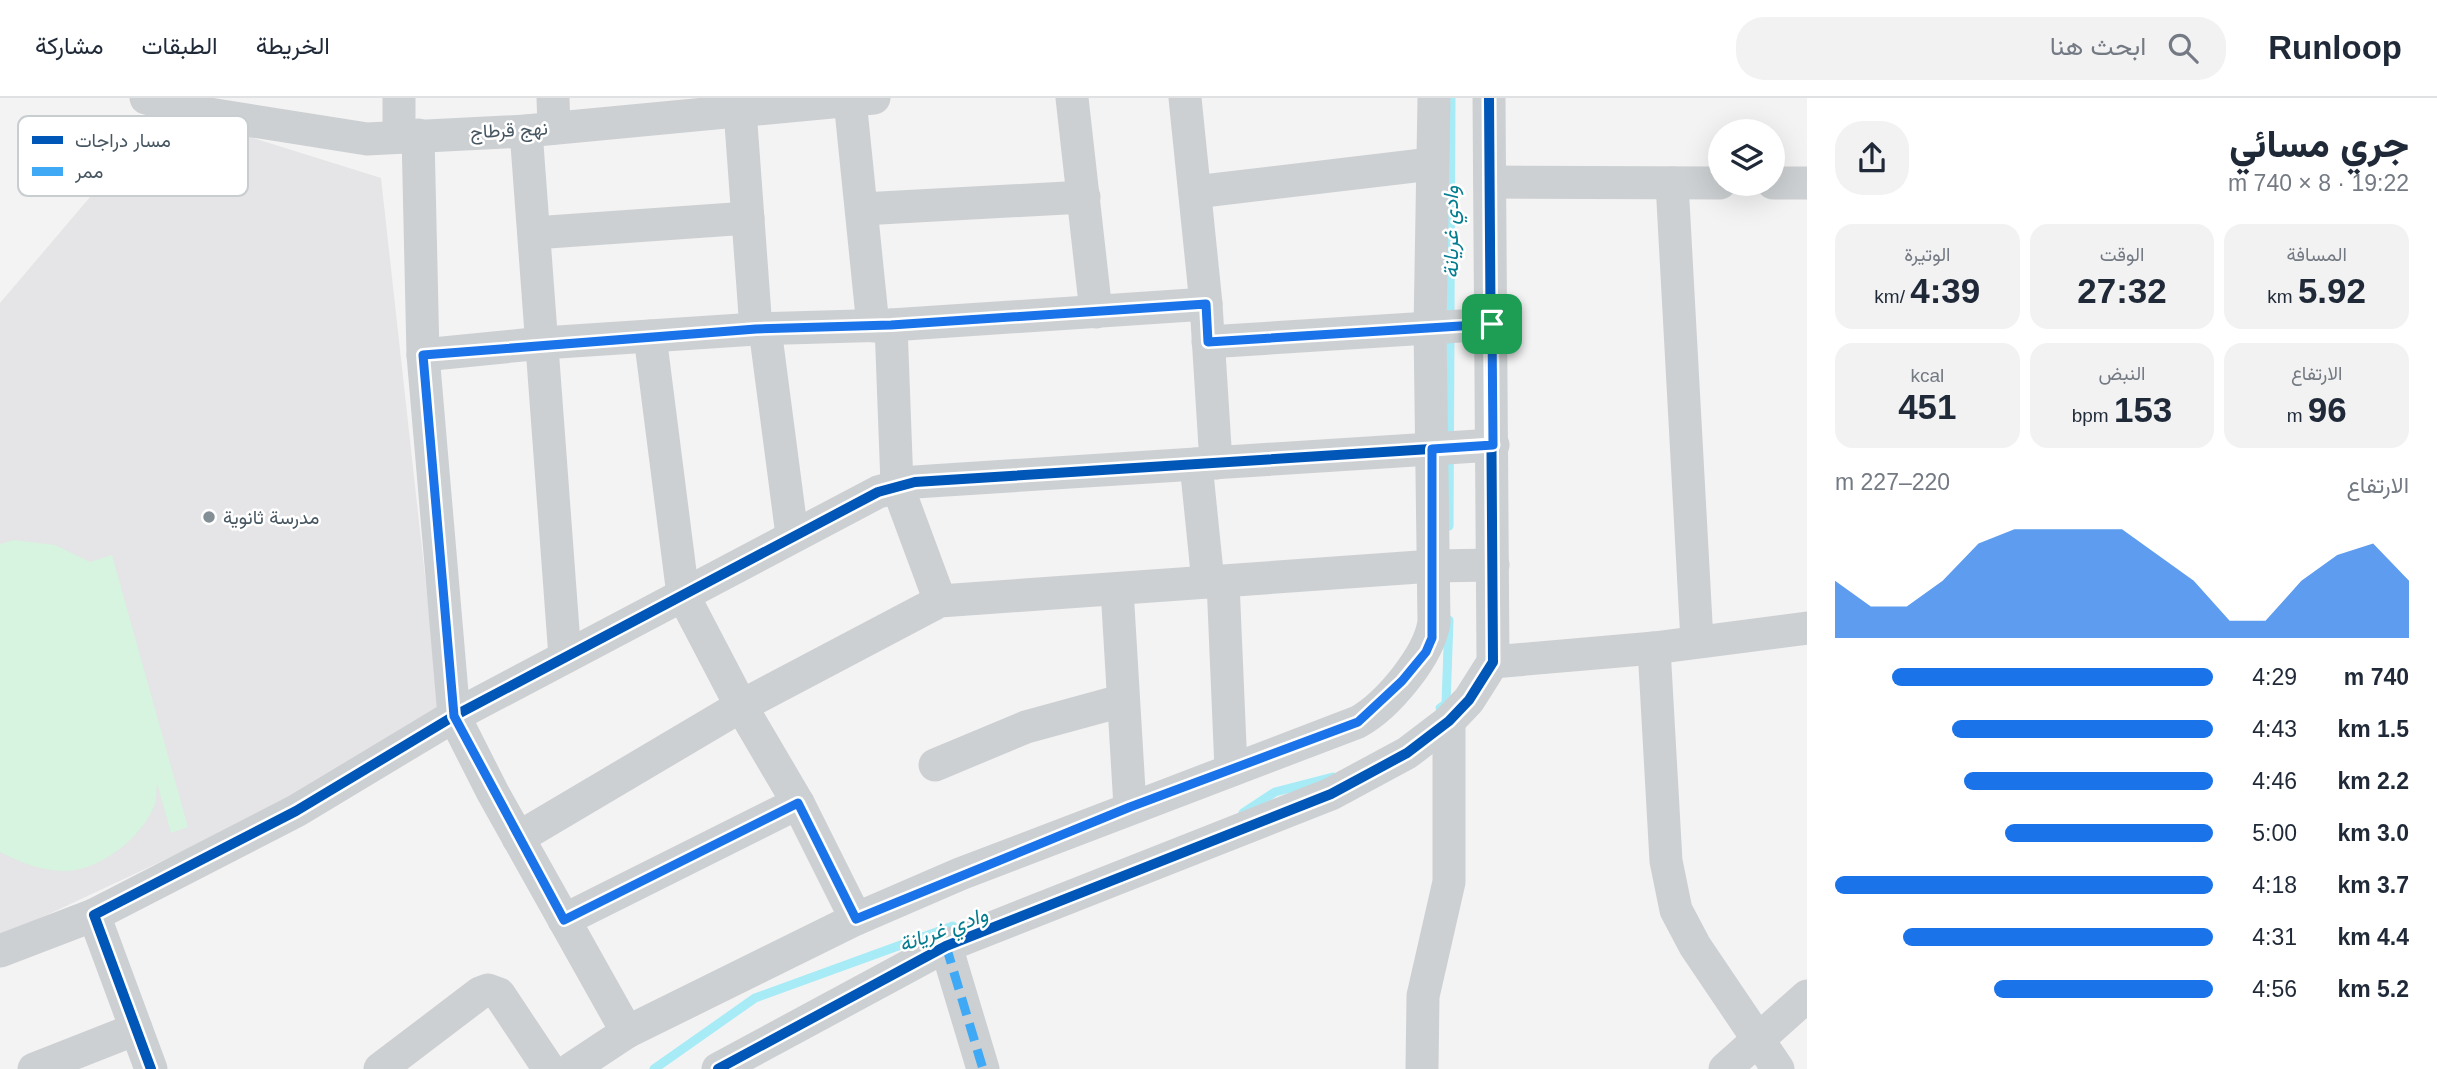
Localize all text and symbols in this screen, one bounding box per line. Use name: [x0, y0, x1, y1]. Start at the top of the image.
search box: [1736, 17, 2226, 80]
icon: search: [2164, 29, 2202, 67]
text: Runloop: [2268, 29, 2402, 66]
text: ابحث هنا: [2050, 31, 2146, 61]
text: مشاركة: [35, 32, 103, 59]
text: الطبقات: [141, 32, 218, 59]
text: الخريطة: [256, 32, 330, 59]
legend: [18, 116, 248, 196]
street label: نهج قرطاج: [470, 117, 549, 146]
map controls: [1708, 119, 1785, 196]
button: layers: [1708, 119, 1785, 196]
button: share: [1835, 121, 1909, 195]
text: جري مسائي: [2229, 123, 2409, 165]
text: مسار دراجات: [75, 130, 171, 152]
text: ممر: [74, 161, 103, 183]
text: 19:22 · 8 × 740 m: [2228, 170, 2409, 196]
water label: وادي غريانة: [1439, 185, 1468, 278]
text: الوتيرة: [1904, 244, 1951, 265]
text: الوقت: [2100, 244, 2144, 265]
text: المسافة: [2287, 244, 2347, 265]
text: 4:39: [1910, 271, 1980, 310]
text: 27:32: [2077, 271, 2167, 310]
text: 5.92: [2298, 271, 2366, 310]
text: /km: [1874, 286, 1910, 307]
text: km: [2267, 286, 2298, 307]
pin: [1462, 294, 1522, 354]
icon: arrive: [1473, 305, 1511, 343]
text: النبض: [2099, 363, 2146, 384]
text: الارتفاع: [2291, 363, 2342, 384]
text: kcal: [1910, 365, 1944, 386]
text: 451: [1898, 387, 1957, 426]
text: 153: [2114, 390, 2172, 429]
text: 96: [2308, 390, 2347, 429]
text: bpm: [2072, 405, 2114, 426]
text: m: [2287, 405, 2308, 426]
text: 220–227 m: [1835, 469, 1950, 495]
text: الارتفاع: [2347, 472, 2409, 498]
place label: مدرسة ثانوية: [223, 507, 319, 529]
marker: مدرسة ثانوية: [201, 509, 217, 525]
text: 4:29: [2252, 664, 2297, 690]
text: 740 m: [2344, 664, 2409, 690]
text: 4:43: [2252, 716, 2297, 742]
text: 1.5 km: [2337, 716, 2409, 742]
text: 4:46: [2252, 768, 2297, 794]
text: 2.2 km: [2337, 768, 2409, 794]
text: 5:00: [2252, 820, 2297, 846]
text: 3.0 km: [2337, 820, 2409, 846]
text: 4:18: [2252, 872, 2297, 898]
text: 3.7 km: [2337, 872, 2409, 898]
water label: وادي غريانة: [895, 902, 993, 961]
text: 4:31: [2252, 924, 2297, 950]
text: 4.4 km: [2337, 924, 2409, 950]
text: 4:56: [2252, 976, 2297, 1002]
text: 5.2 km: [2337, 976, 2409, 1002]

